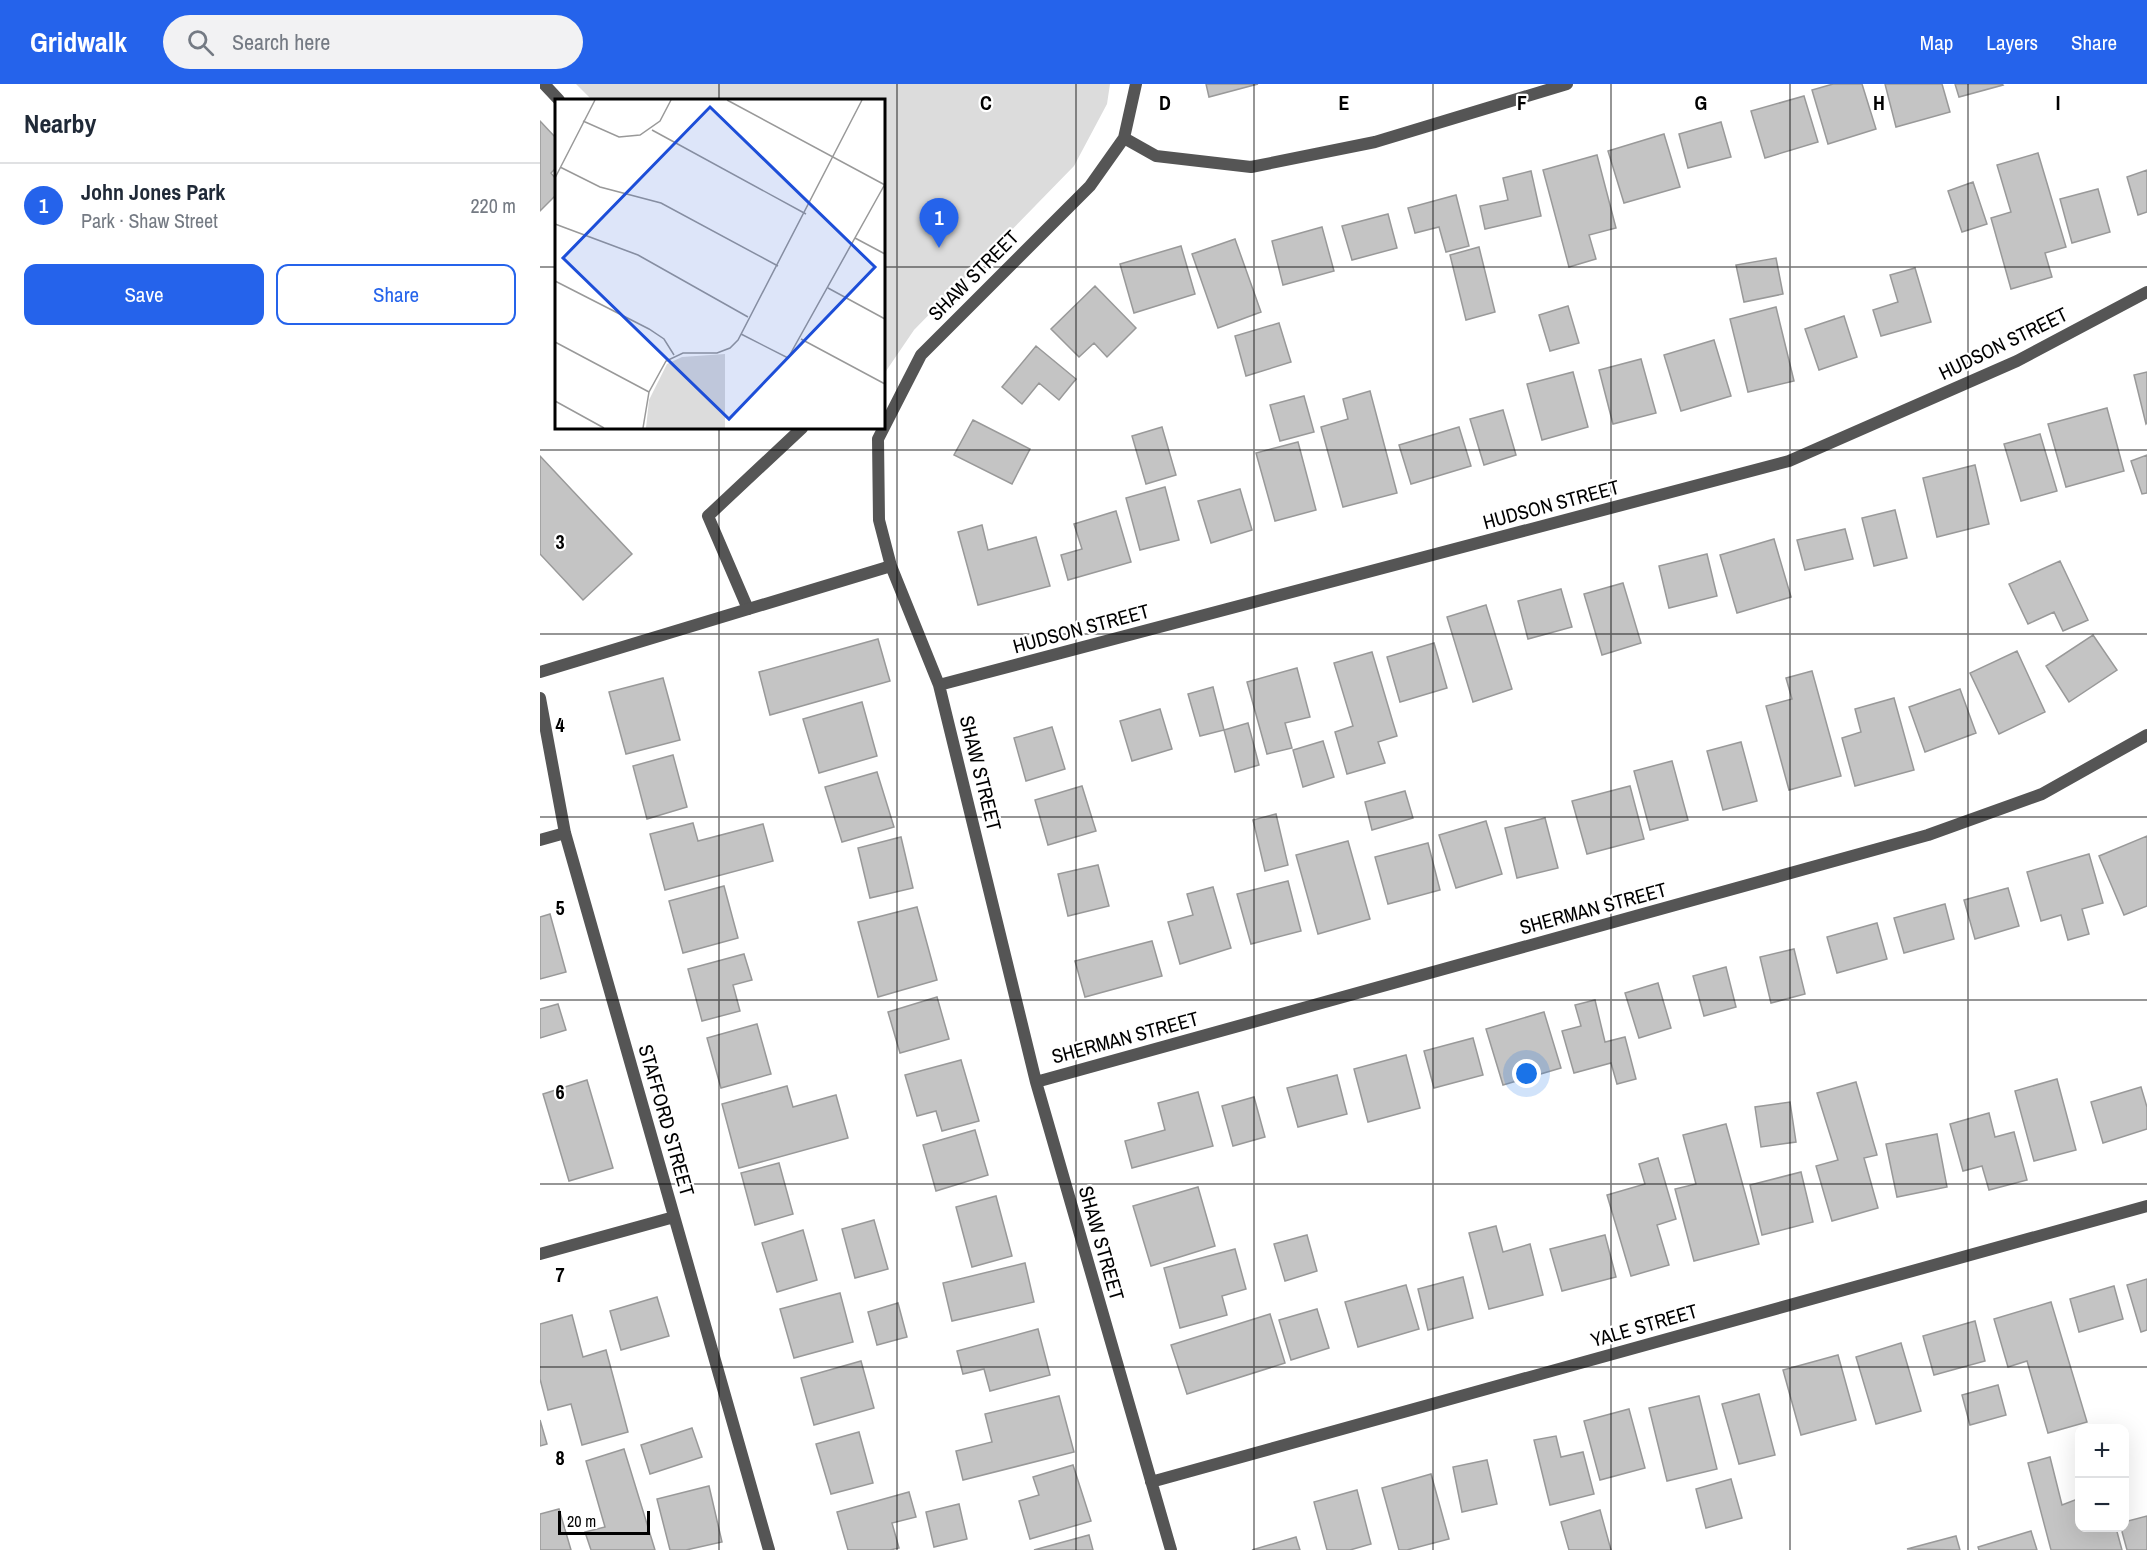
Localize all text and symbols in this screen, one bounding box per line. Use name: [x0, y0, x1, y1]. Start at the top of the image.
search box: [163, 15, 583, 69]
text: Gridwalk: [30, 23, 127, 61]
icon: search: [184, 26, 217, 59]
text: Search here: [232, 27, 330, 57]
text: Map: [1920, 28, 1953, 57]
text: Layers: [1986, 28, 2038, 57]
text: Share: [2071, 28, 2117, 57]
text: C: [980, 89, 992, 116]
text: D: [1159, 89, 1171, 116]
text: E: [1339, 89, 1350, 116]
text: F: [1517, 89, 1527, 116]
text: G: [1695, 89, 1707, 116]
text: H: [1873, 89, 1885, 116]
text: I: [2056, 89, 2060, 116]
inset map: [555, 99, 885, 429]
text: Nearby: [24, 106, 96, 141]
text: John Jones Park: [81, 177, 225, 207]
text: 1: [39, 192, 48, 219]
text: 220 m: [470, 192, 516, 219]
pin: 1: [920, 198, 958, 248]
text: Park · Shaw Street: [81, 207, 218, 234]
street label: SHAW STREET: [922, 224, 1024, 326]
button: Save: [24, 264, 264, 325]
button: Share: [276, 264, 516, 325]
street label: HUDSON STREET: [1934, 300, 2072, 386]
street label: HUDSON STREET: [1480, 473, 1622, 535]
text: 3: [555, 528, 565, 555]
street label: HUDSON STREET: [1010, 597, 1152, 659]
text: 4: [555, 711, 565, 738]
street label: SHAW STREET: [954, 713, 1008, 833]
street label: SHERMAN STREET: [1516, 875, 1670, 941]
text: 5: [555, 894, 565, 921]
street label: SHERMAN STREET: [1048, 1004, 1202, 1070]
street label: STAFFORD STREET: [632, 1041, 702, 1199]
your location: [1512, 1059, 1541, 1088]
text: 6: [555, 1078, 565, 1105]
street label: SHAW STREET: [1073, 1183, 1131, 1303]
text: 7: [555, 1261, 565, 1288]
street label: YALE STREET: [1587, 1297, 1701, 1353]
map controls: [2075, 1424, 2129, 1532]
button: +: [2075, 1424, 2129, 1478]
text: 8: [555, 1444, 565, 1471]
button: −: [2075, 1478, 2129, 1532]
scale bar: [558, 1508, 650, 1536]
text: 20 m: [567, 1510, 596, 1532]

